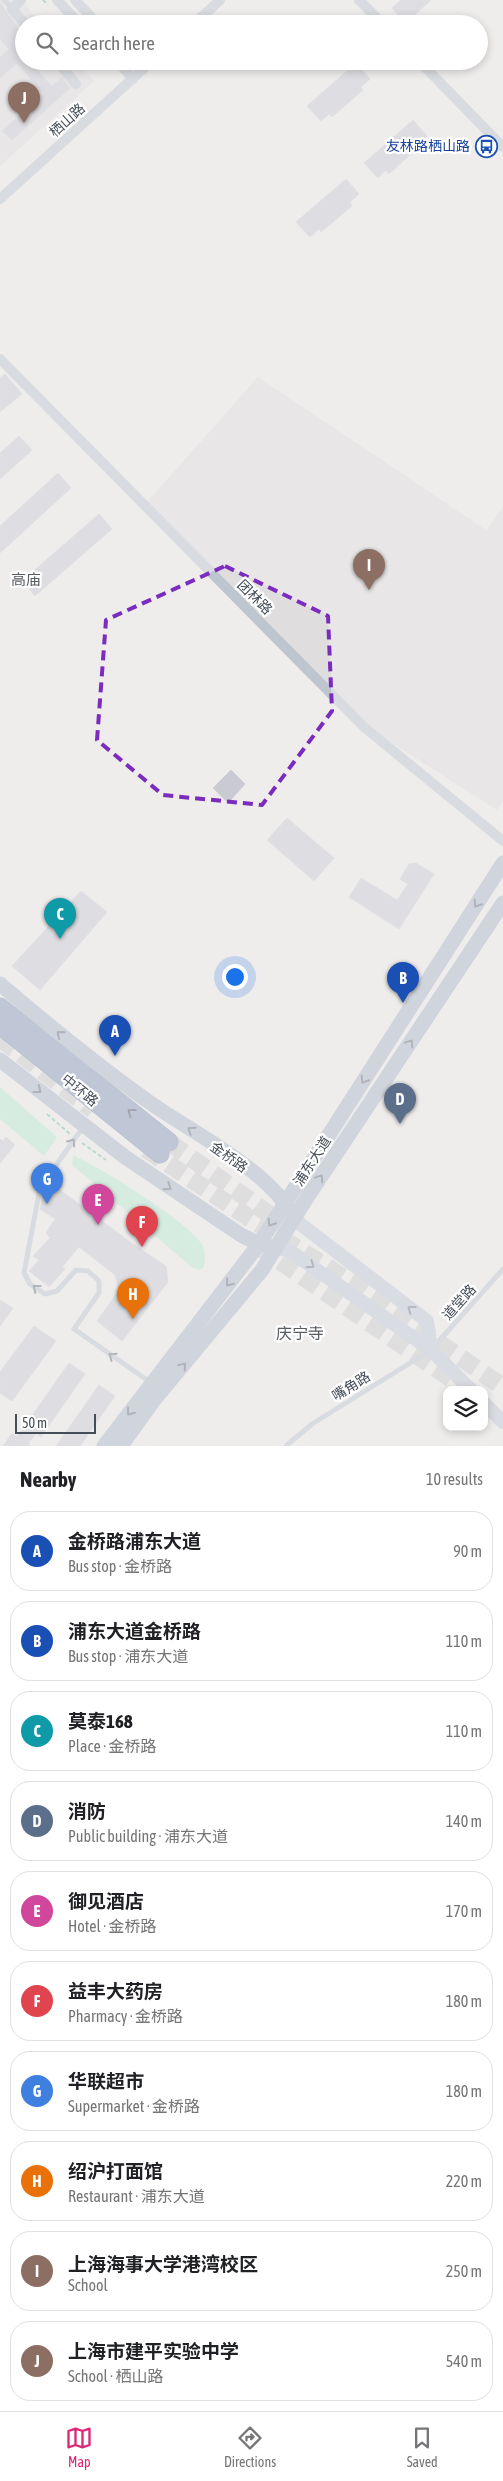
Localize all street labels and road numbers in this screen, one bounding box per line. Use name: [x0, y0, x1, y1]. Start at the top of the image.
street label: 栖山路: [46, 100, 88, 140]
street label: 团林路: [234, 576, 276, 618]
street label: 中环路: [59, 1071, 101, 1109]
street label: 浦东大道: [290, 1133, 334, 1189]
street label: 金桥路: [207, 1138, 251, 1176]
street label: 道堂路: [439, 1281, 479, 1323]
street label: 嘴角路: [329, 1368, 373, 1404]

